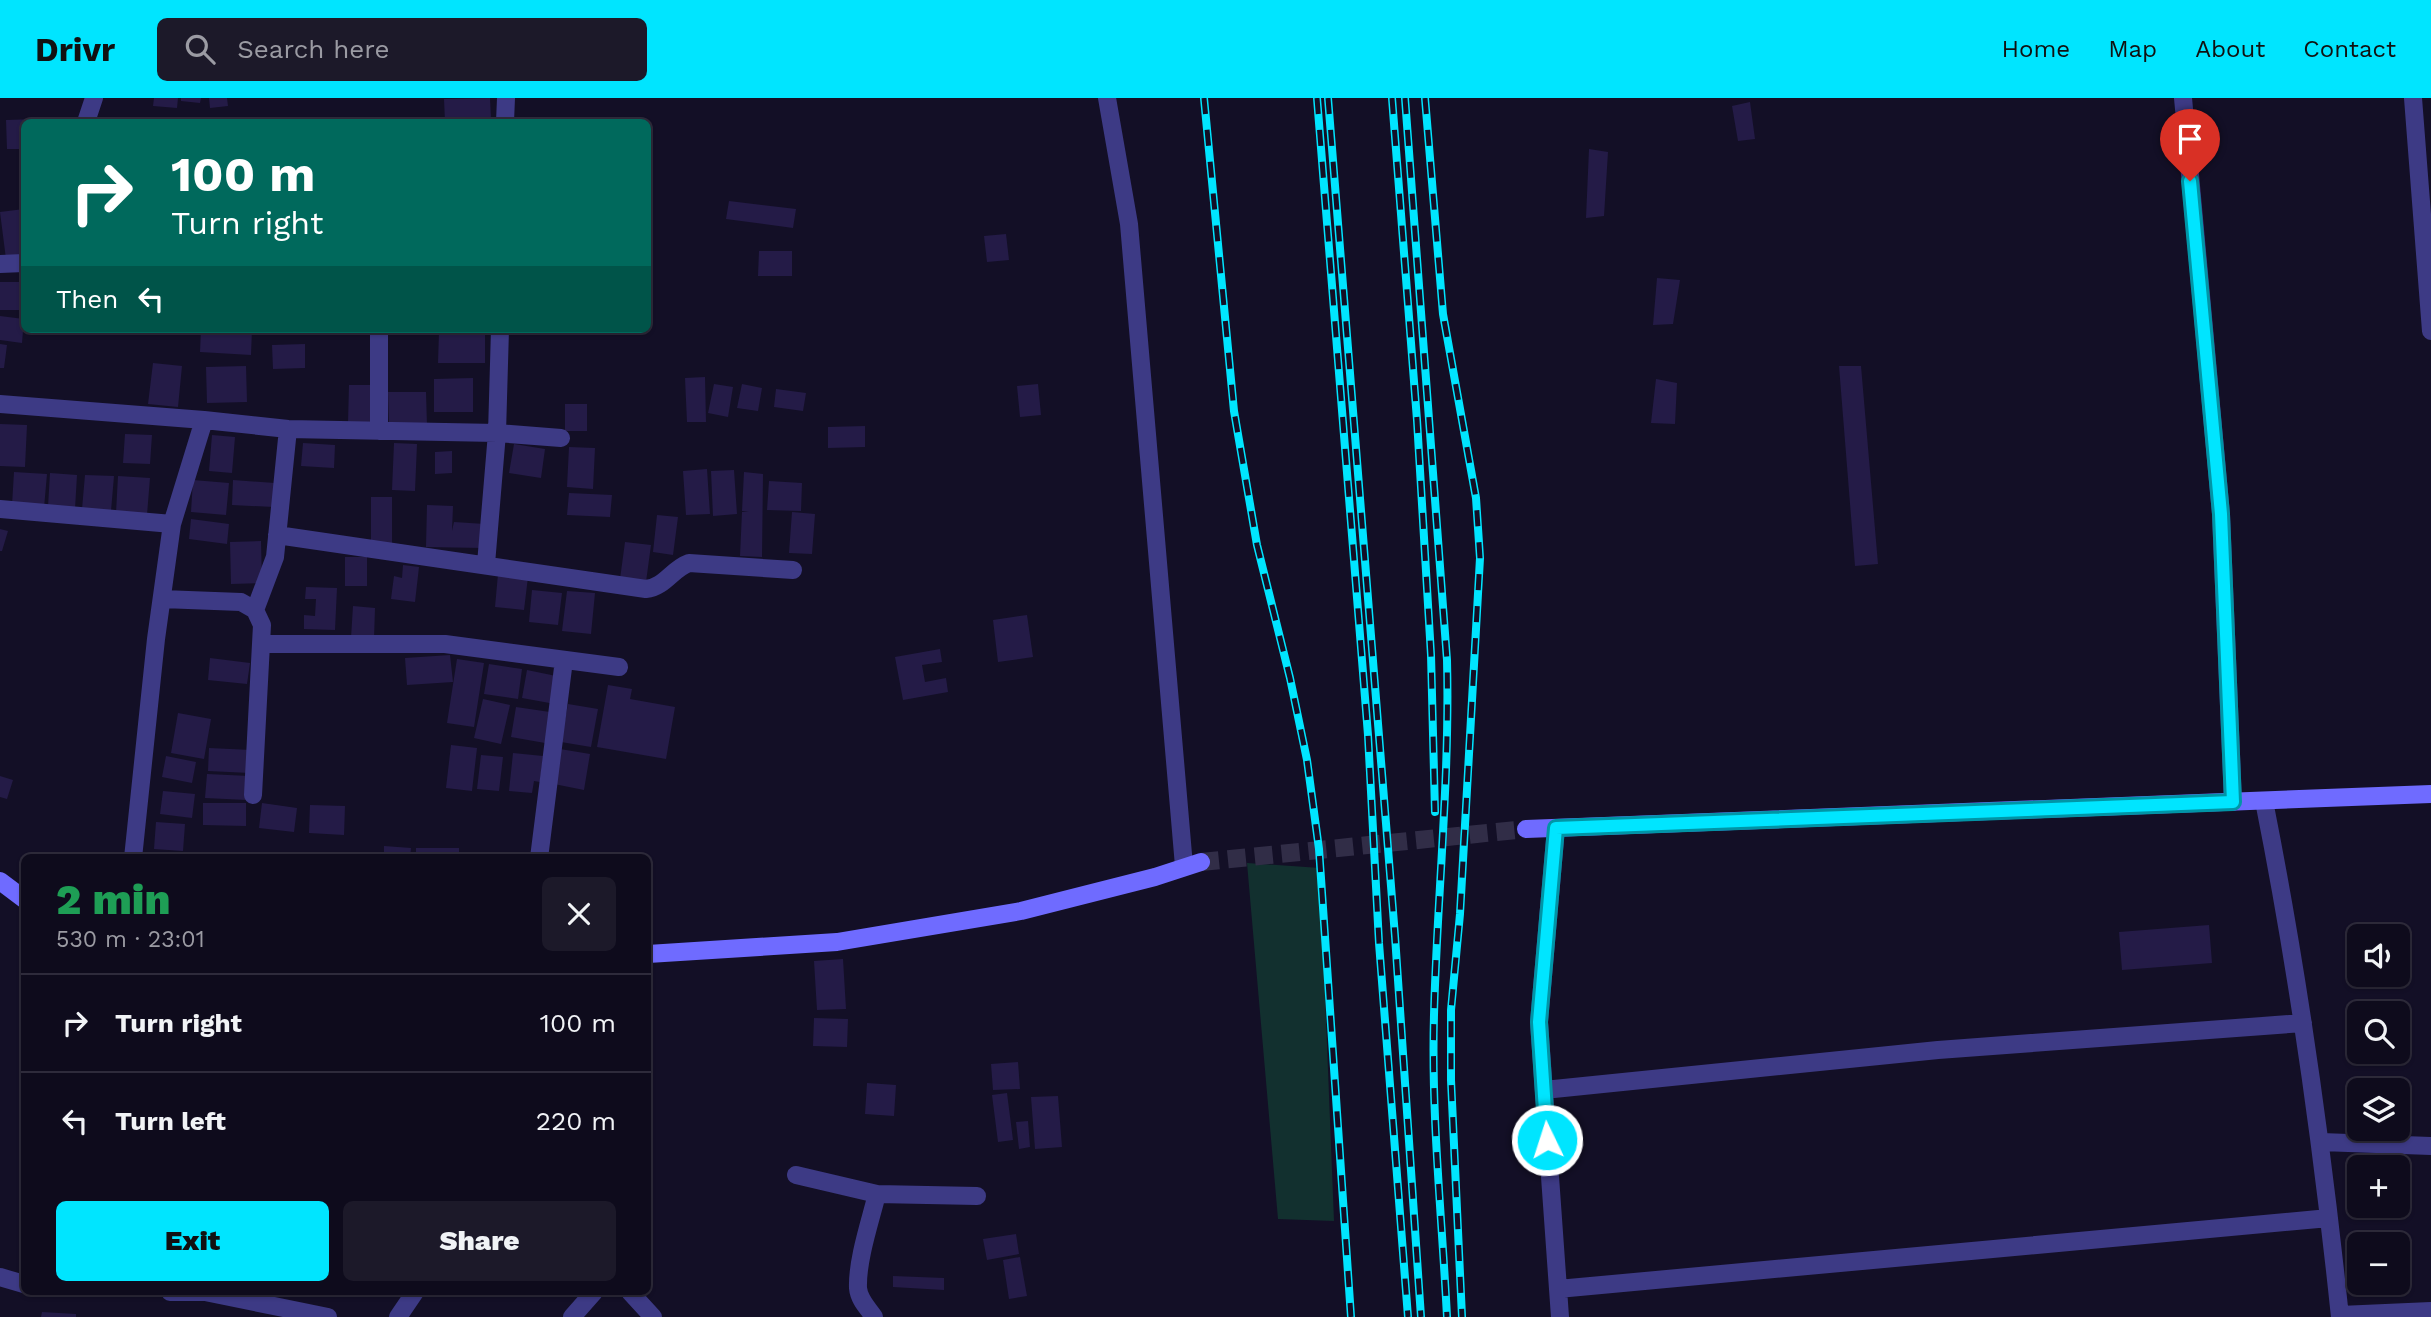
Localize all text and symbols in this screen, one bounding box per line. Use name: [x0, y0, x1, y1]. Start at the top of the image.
search box: [157, 18, 647, 81]
text: Drivr: [35, 30, 115, 69]
icon: search: [181, 30, 219, 68]
text: Search here: [237, 34, 390, 64]
text: Home: [2002, 35, 2070, 63]
text: Map: [2108, 35, 2157, 63]
text: About: [2195, 35, 2265, 63]
text: Contact: [2303, 35, 2396, 63]
pin: [2160, 109, 2220, 181]
icon: arrive: [2171, 120, 2209, 158]
text: 100 m: [171, 145, 315, 203]
icon: right: [56, 147, 147, 238]
text: Turn right: [171, 204, 323, 242]
icon: left: [132, 280, 170, 318]
text: Then: [56, 284, 118, 314]
text: 2 min: [56, 875, 170, 924]
button: close: [542, 877, 616, 951]
map controls: [2347, 924, 2410, 1295]
button: sound: [2347, 924, 2410, 987]
text: 530 m · 23:01: [56, 926, 205, 953]
button: search: [2347, 1001, 2410, 1064]
icon: right: [56, 1004, 94, 1042]
text: Turn right: [115, 1008, 242, 1038]
text: 100 m: [540, 1008, 616, 1038]
button: layers: [2347, 1078, 2410, 1141]
icon: left: [56, 1102, 94, 1140]
position arrow: [1510, 1103, 1584, 1177]
text: Turn left: [115, 1106, 226, 1136]
text: 220 m: [536, 1106, 616, 1136]
button: +: [2347, 1155, 2410, 1218]
button: Exit: [56, 1201, 329, 1281]
button: Share: [343, 1201, 616, 1281]
button: −: [2347, 1232, 2410, 1295]

